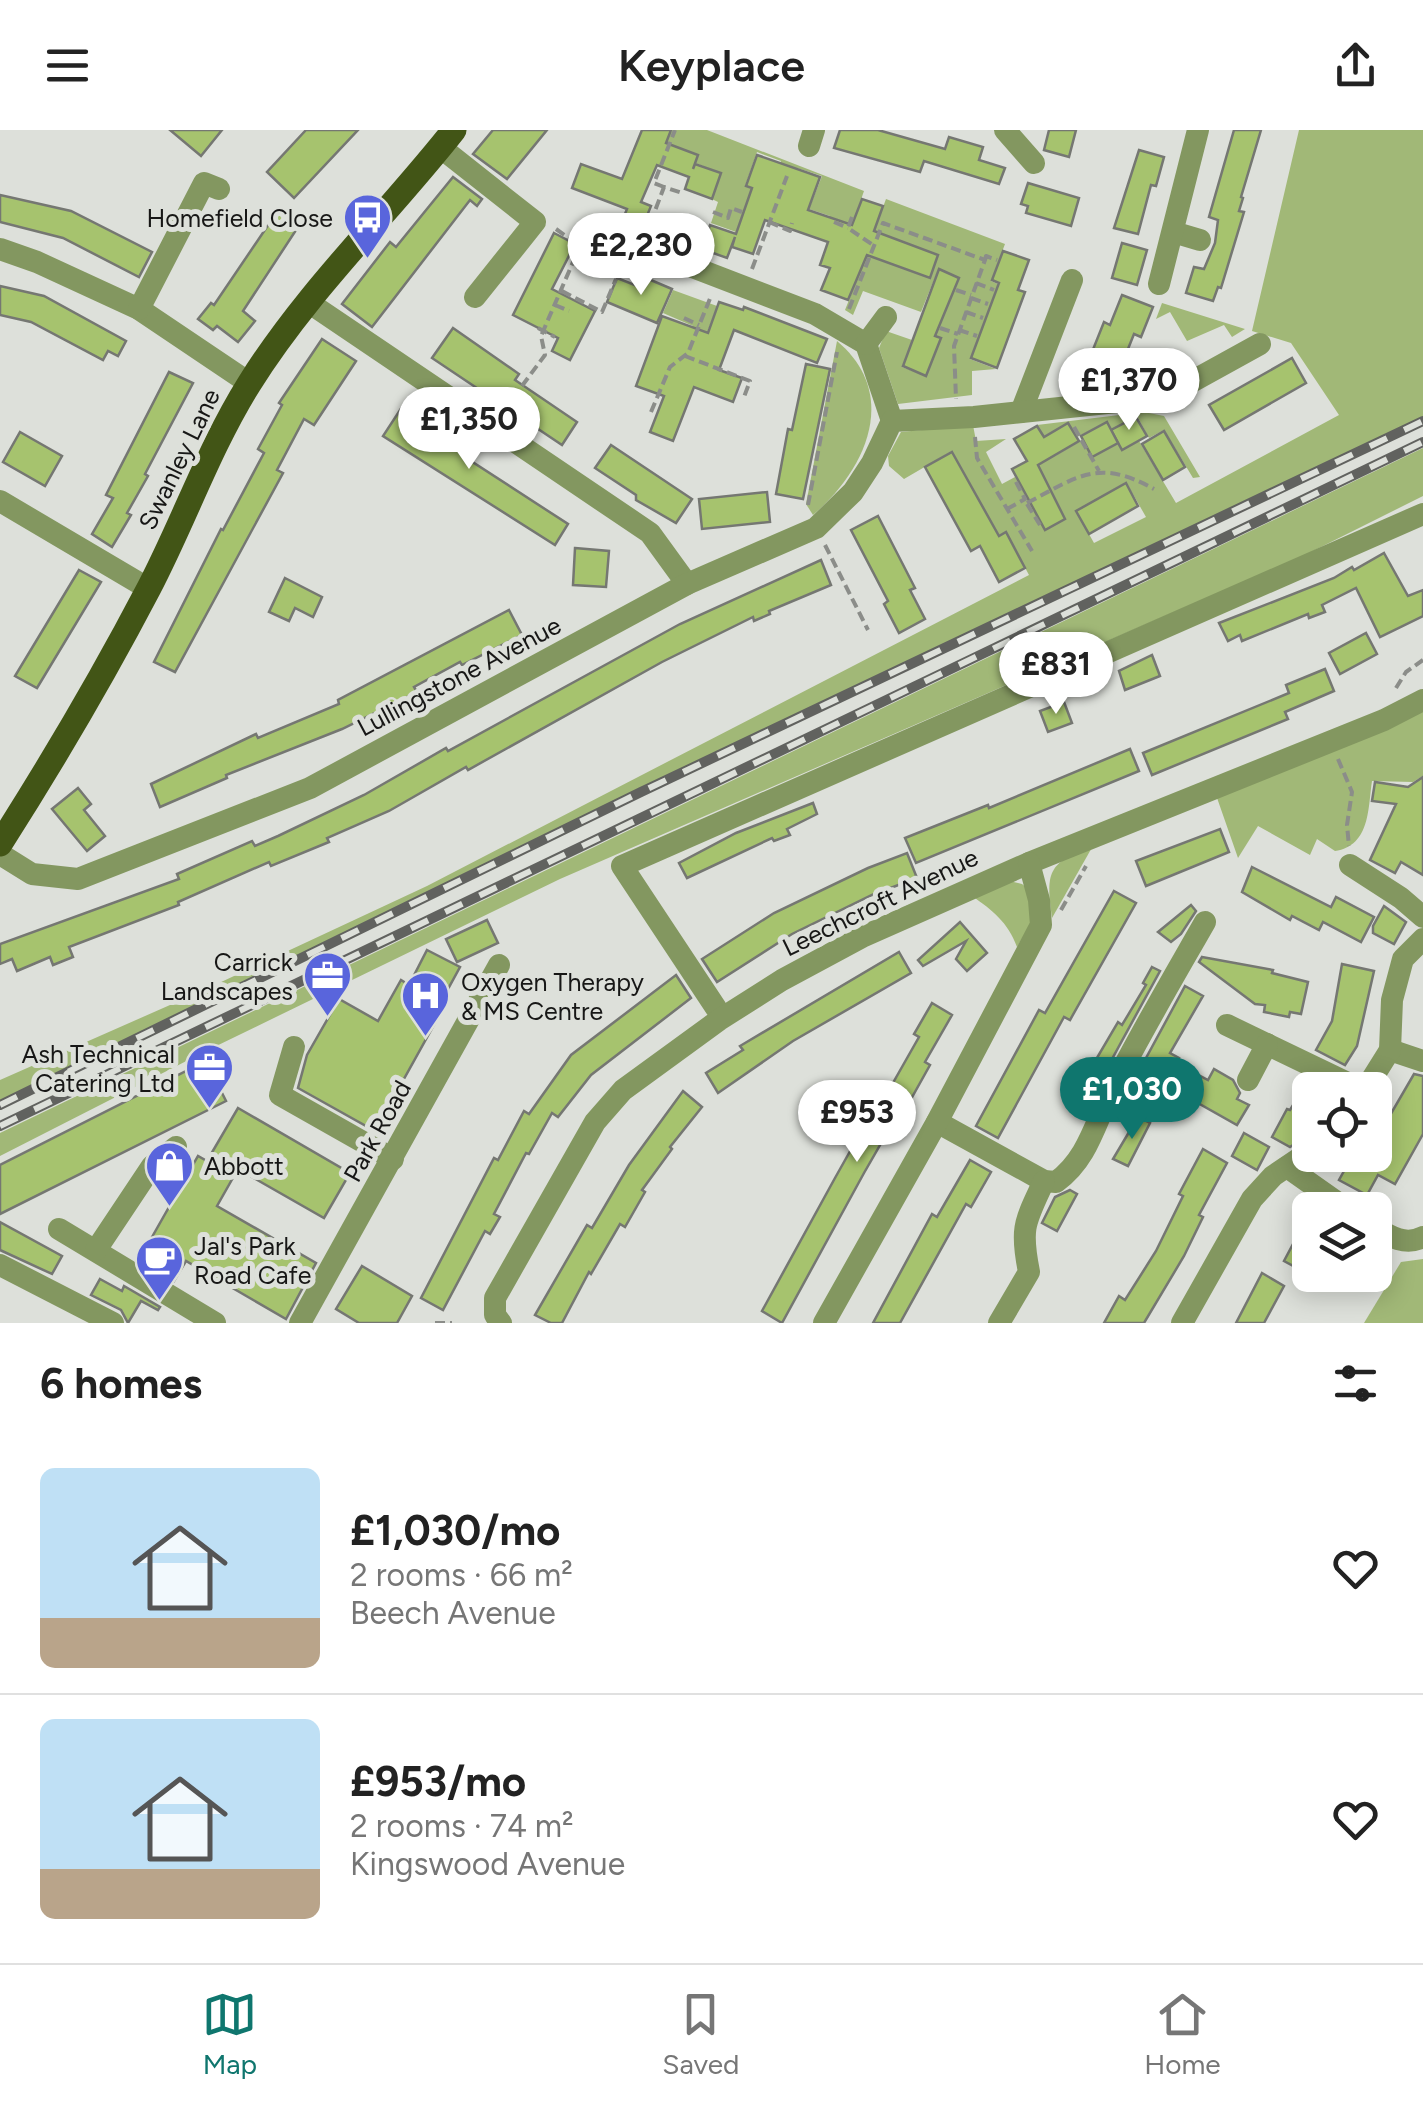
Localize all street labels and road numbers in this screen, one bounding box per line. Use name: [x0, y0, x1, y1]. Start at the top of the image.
street label: Swanley Lane: [132, 384, 226, 534]
street label: Lullingstone Avenue: [352, 610, 566, 742]
street label: Leechcroft Avenue: [777, 842, 983, 962]
street label: Park Road: [337, 1075, 417, 1187]

